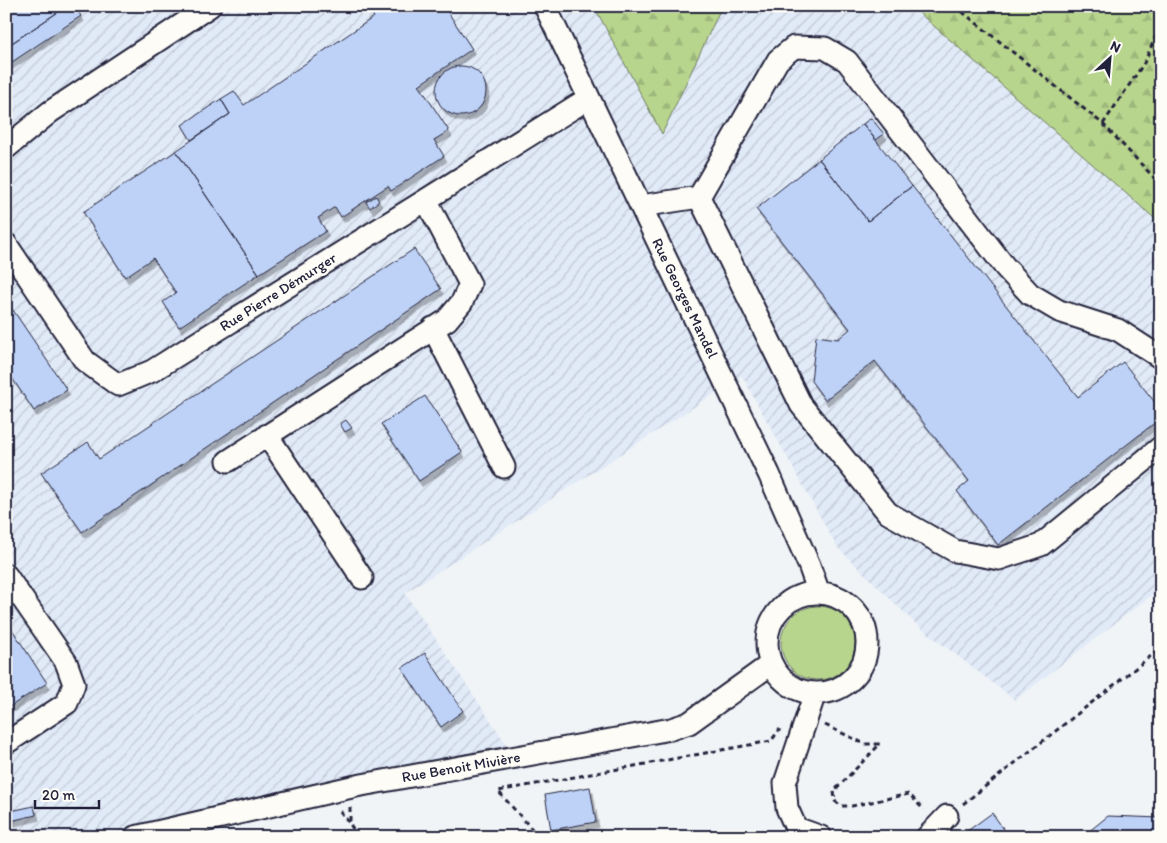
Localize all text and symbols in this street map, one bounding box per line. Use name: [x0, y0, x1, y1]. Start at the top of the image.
north arrow: [1084, 32, 1134, 82]
text: N: [1108, 37, 1123, 56]
street label: Rue Georges Mandel: [648, 235, 722, 362]
street label: Rue Pierre Démurger: [216, 249, 340, 335]
street label: Rue Benoit Mivière: [400, 748, 522, 786]
scale bar: [35, 778, 99, 810]
text: 20 m: [42, 786, 76, 804]

